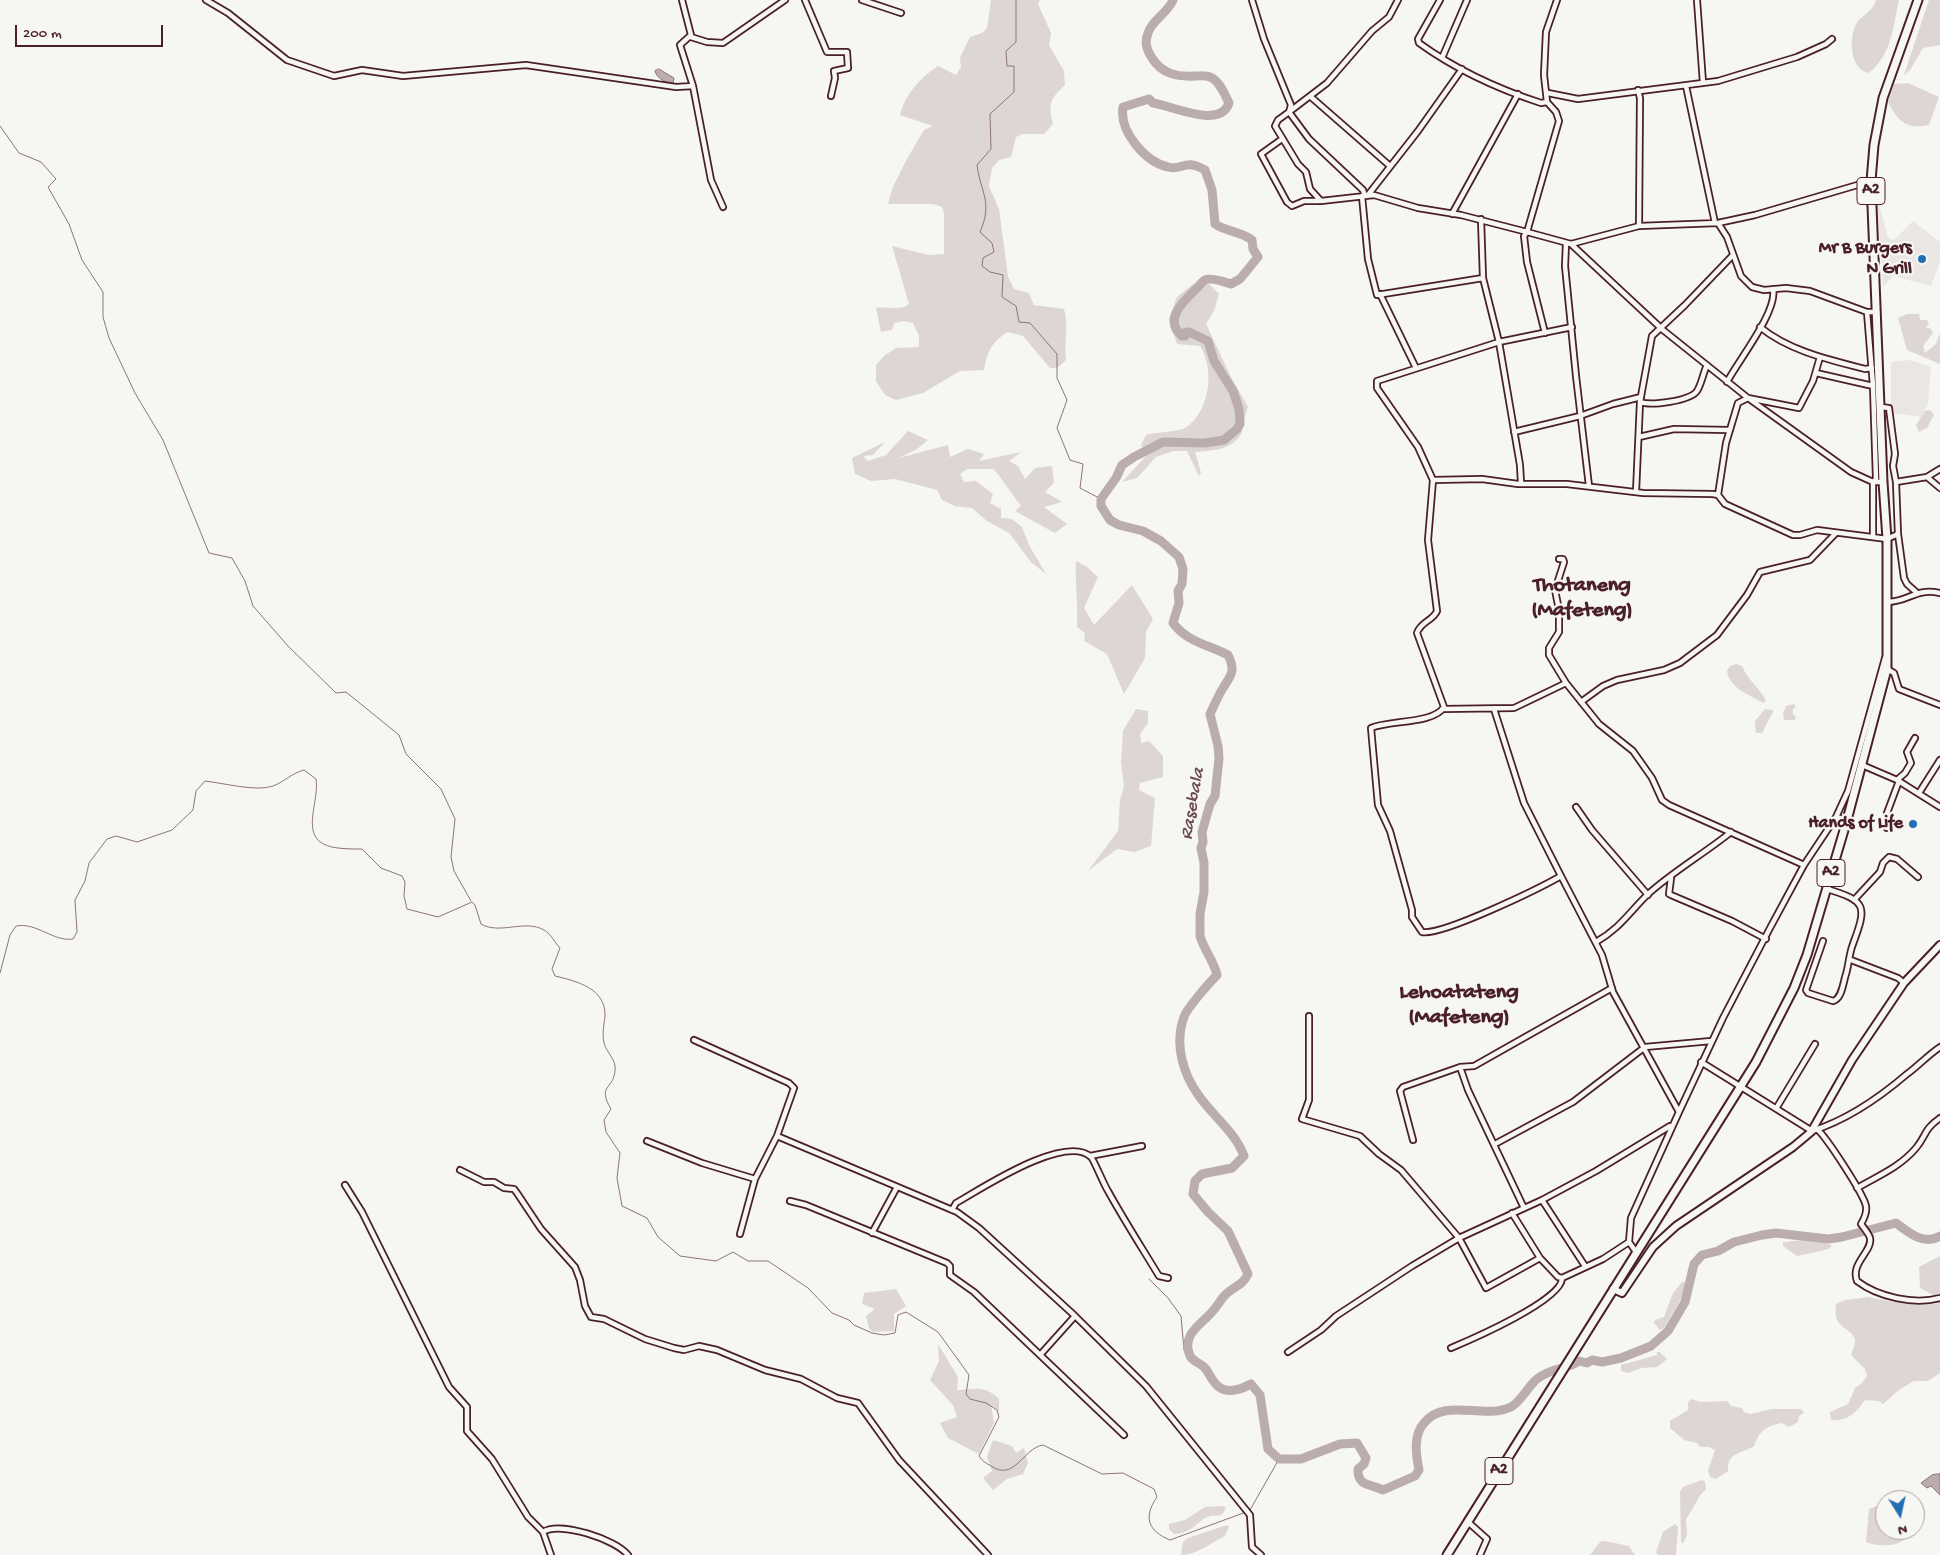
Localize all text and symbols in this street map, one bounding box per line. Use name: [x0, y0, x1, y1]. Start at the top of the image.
scale bar: [18, 15, 165, 47]
text: 200 m: [23, 25, 62, 43]
road number: A2: [1857, 178, 1885, 205]
place label: Mr B Burgers N Grill: [1819, 238, 1912, 280]
marker: Mr B Burgers N Grill: [1916, 253, 1928, 265]
district label: Thotaneng (Mafeteng): [1531, 574, 1633, 626]
water label: Rasebala: [1176, 766, 1212, 842]
place label: Hands of Life: [1808, 813, 1903, 835]
marker: Hands of Life: [1907, 818, 1919, 830]
road number: A2: [1817, 860, 1845, 886]
district label: Lehoatateng (Mafeteng): [1399, 981, 1519, 1032]
road number: A2: [1485, 1458, 1513, 1484]
north arrow: [1875, 1490, 1925, 1540]
text: N: [1897, 1520, 1909, 1538]

